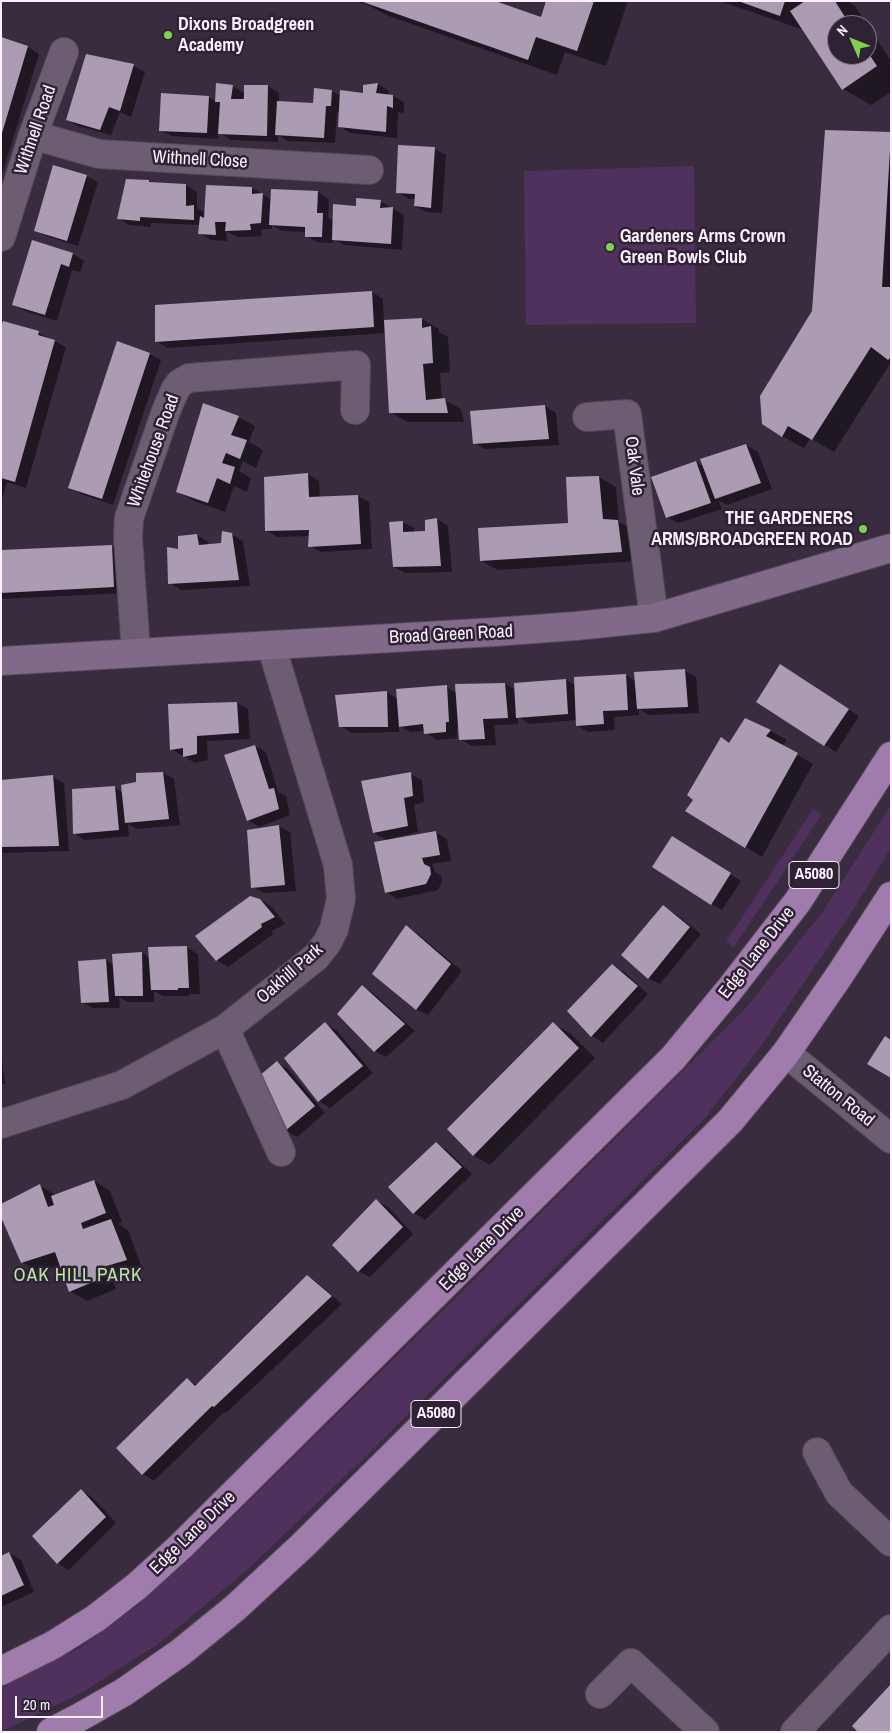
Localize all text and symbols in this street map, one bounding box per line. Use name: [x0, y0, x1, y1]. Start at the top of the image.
place label: Dixons Broadgreen Academy: [178, 14, 314, 56]
north arrow: [827, 15, 877, 65]
text: N: [833, 21, 851, 40]
marker: Dixons Broadgreen Academy: [162, 29, 174, 41]
street label: Withnell Road: [11, 83, 61, 177]
street label: Withnell Close: [152, 147, 248, 173]
place label: Gardeners Arms Crown Green Bowls Club: [620, 226, 786, 268]
marker: Gardeners Arms Crown Green Bowls Club: [604, 241, 616, 253]
street label: Whitehouse Road: [124, 392, 184, 510]
street label: Oak Vale: [620, 435, 648, 497]
place label: THE GARDENERS ARMS/BROADGREEN ROAD: [651, 508, 853, 550]
marker: THE GARDENERS ARMS/BROADGREEN ROAD: [857, 523, 869, 535]
street label: Broad Green Road: [389, 621, 513, 649]
road number: A5080: [789, 862, 839, 888]
street label: Edge Lane Drive: [714, 903, 800, 1003]
street label: Oakhill Park: [253, 939, 327, 1009]
street label: Statton Road: [798, 1060, 878, 1132]
street label: Edge Lane Drive: [435, 1202, 529, 1296]
district label: OAK HILL PARK: [12, 1265, 144, 1287]
road number: A5080: [411, 1400, 461, 1428]
street label: Edge Lane Drive: [146, 1487, 240, 1579]
scale bar: [18, 1686, 105, 1718]
text: 20 m: [23, 1694, 50, 1715]

